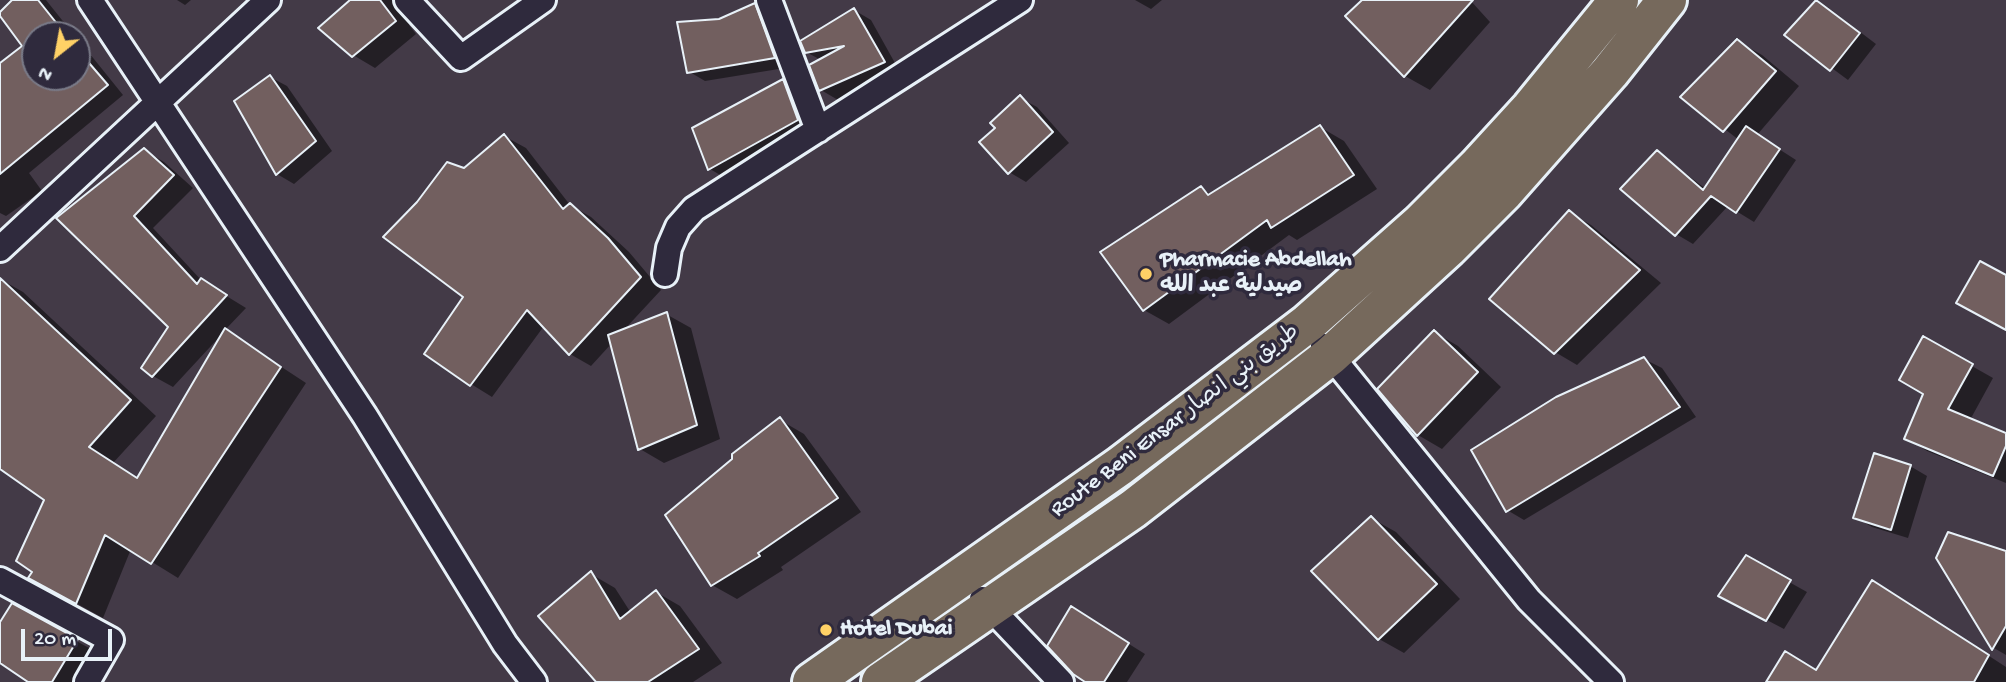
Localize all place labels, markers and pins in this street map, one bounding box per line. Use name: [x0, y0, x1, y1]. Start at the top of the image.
place label: Pharmacie Abdellah صيدلية عبد الله: [1160, 247, 1351, 301]
marker: Pharmacie Abdellah صيدلية عبد الله: [1138, 266, 1154, 282]
place label: Hotel Dubai: [840, 616, 953, 644]
marker: Hotel Dubai: [818, 622, 834, 638]

